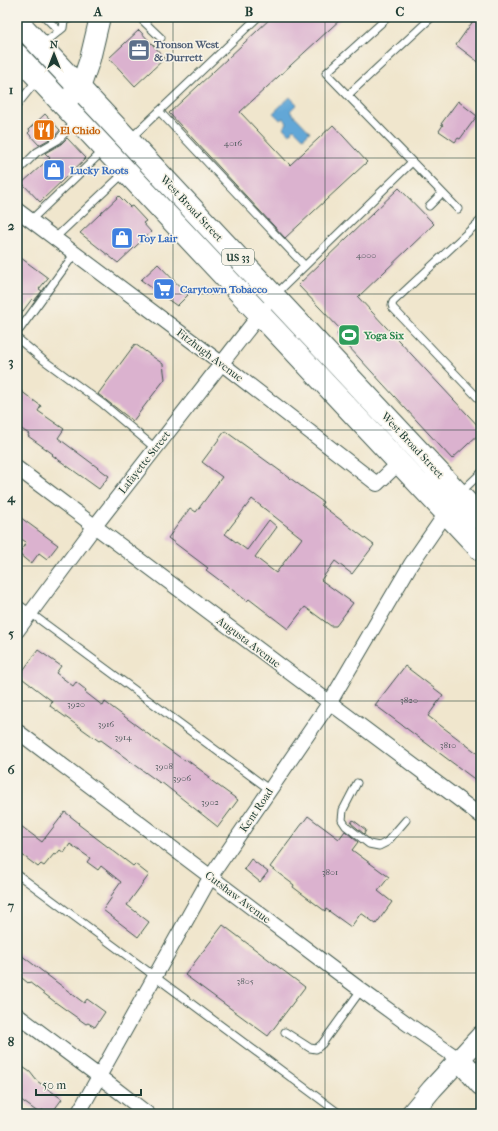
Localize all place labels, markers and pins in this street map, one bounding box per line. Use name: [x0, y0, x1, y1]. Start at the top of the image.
office icon: Tronson West & Durrett: [126, 37, 152, 63]
place label: Tronson West & Durrett: [153, 38, 220, 64]
restaurant icon: El Chido: [31, 117, 57, 143]
place label: El Chido: [60, 124, 101, 137]
shop icon: Lucky Roots: [41, 157, 67, 183]
place label: Lucky Roots: [70, 164, 128, 177]
shop icon: Toy Lair: [109, 225, 135, 251]
place label: Toy Lair: [137, 232, 178, 245]
supermarket icon: Carytown Tobacco: [151, 276, 177, 302]
place label: Carytown Tobacco: [180, 283, 268, 296]
sports icon: Yoga Six: [336, 322, 362, 348]
place label: Yoga Six: [363, 329, 404, 342]

